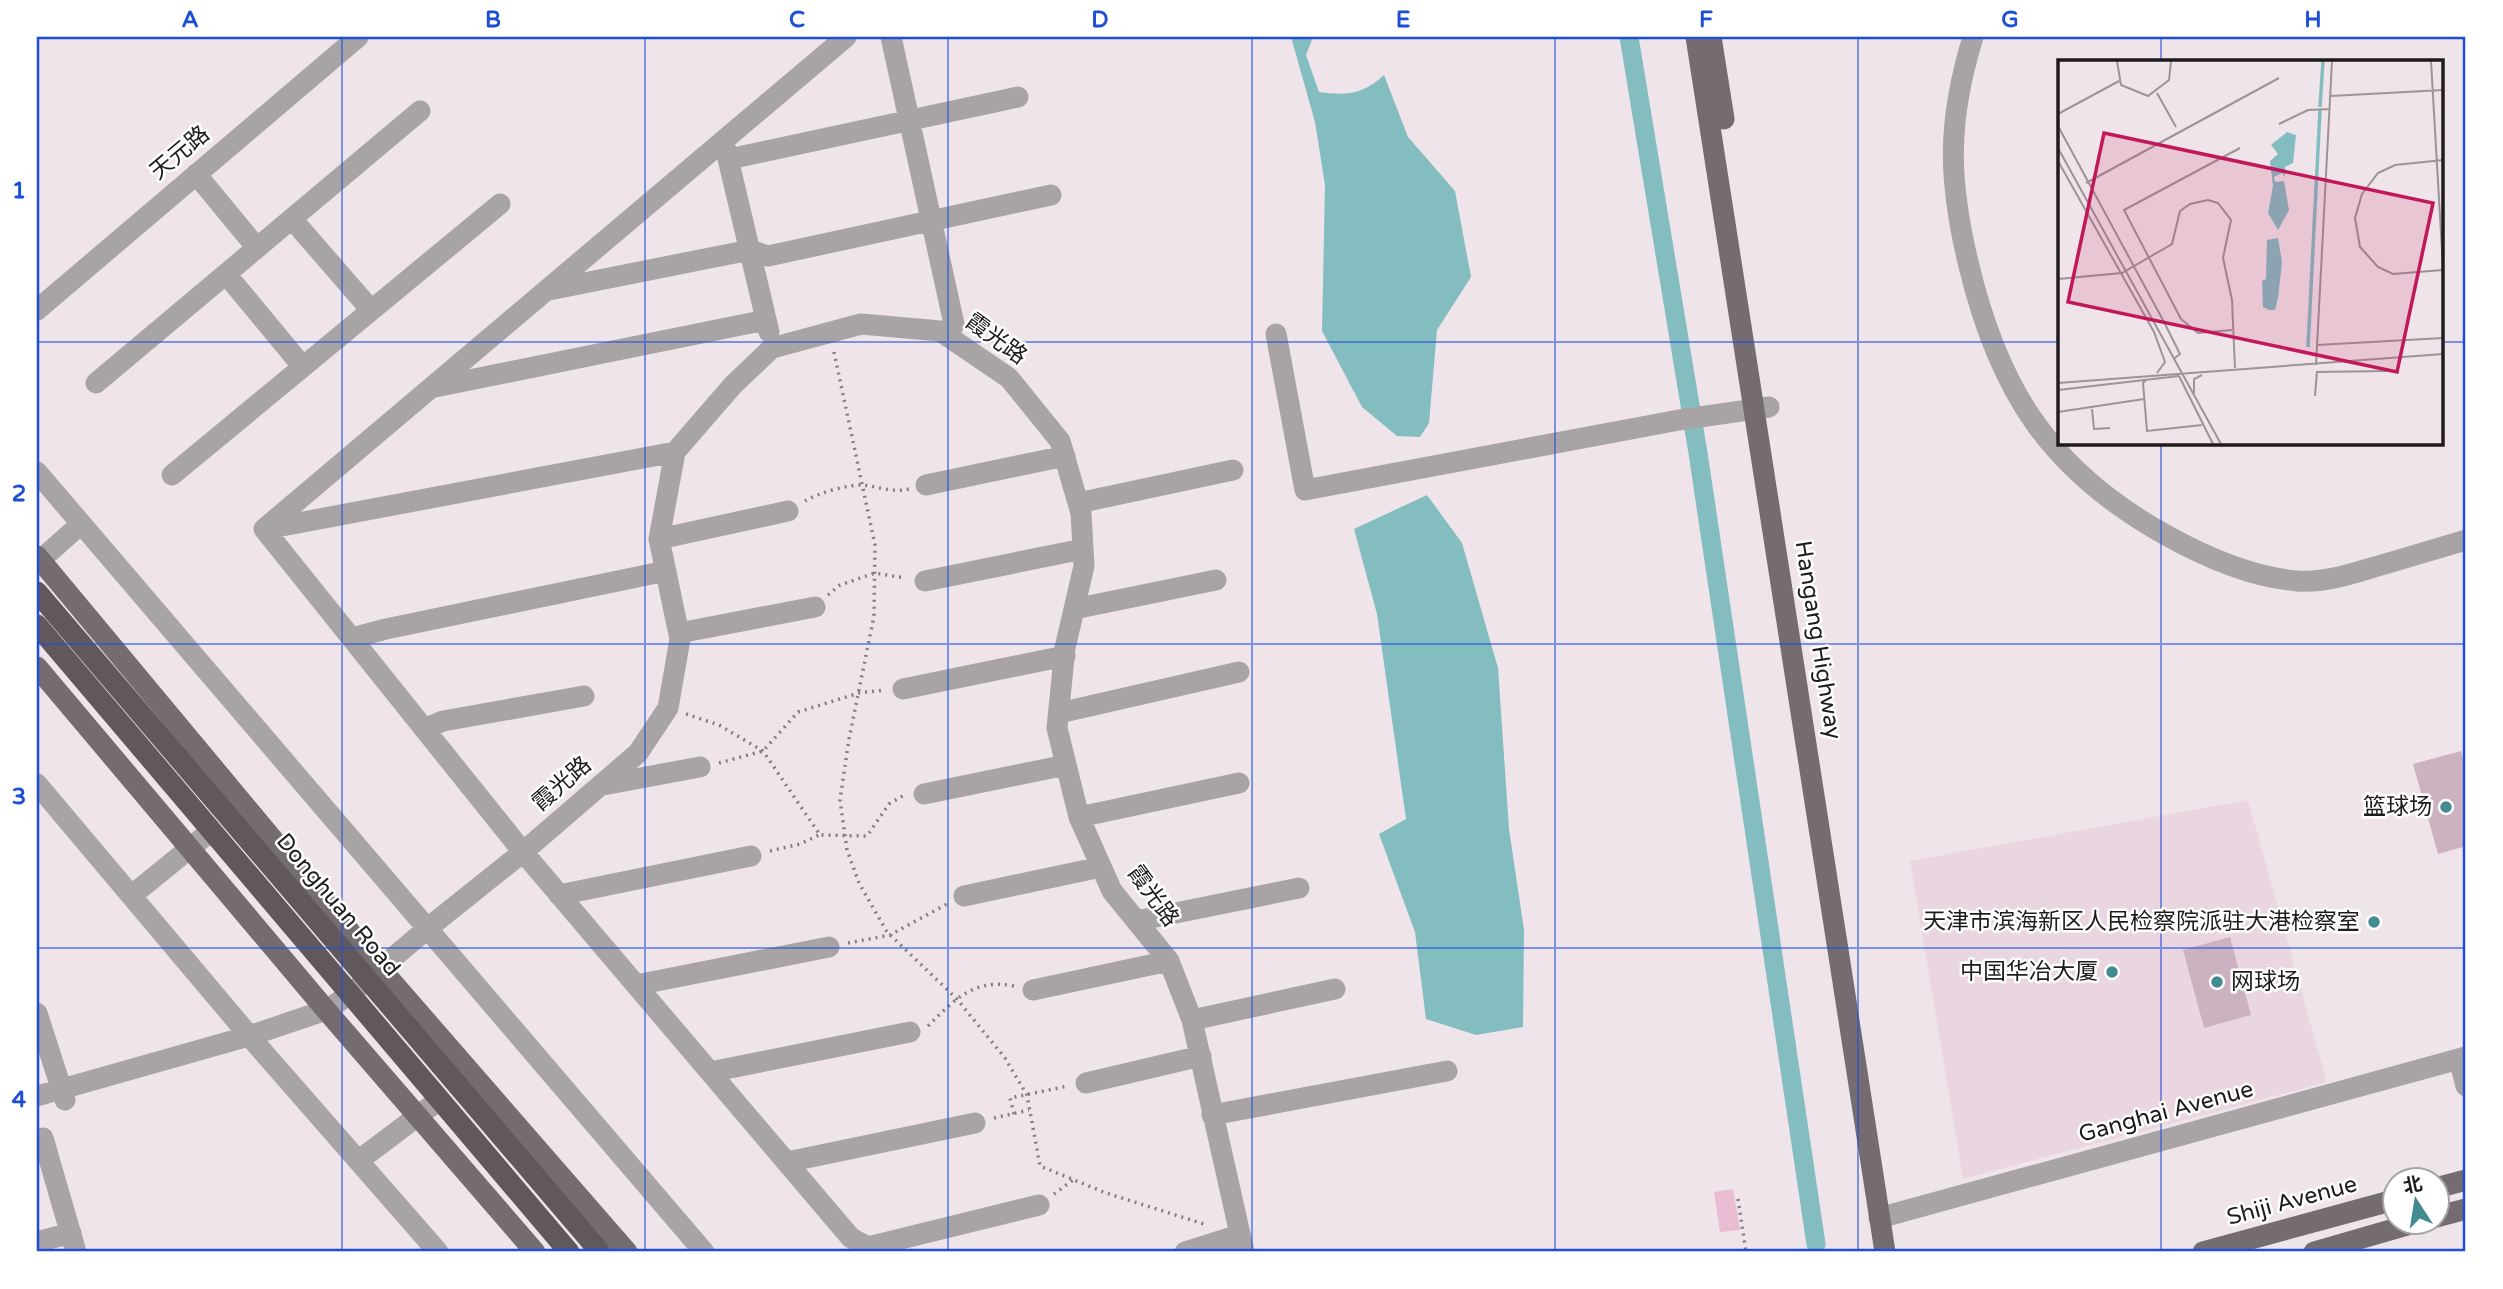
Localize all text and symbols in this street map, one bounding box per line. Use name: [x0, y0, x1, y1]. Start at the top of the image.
text: A: [181, 6, 199, 34]
text: B: [485, 6, 501, 34]
text: C: [789, 6, 805, 34]
text: D: [1091, 6, 1109, 34]
text: E: [1396, 6, 1410, 34]
text: F: [1699, 6, 1713, 34]
text: G: [2001, 6, 2019, 34]
text: H: [2304, 6, 2322, 34]
inset map: [2058, 60, 2444, 444]
street label: 天元路: [145, 120, 215, 186]
text: 1: [12, 177, 26, 205]
street label: 霞光路: [960, 307, 1032, 371]
text: 2: [12, 480, 26, 508]
street label: Hangang Highway: [1788, 539, 1848, 741]
street label: 霞光路: [527, 751, 597, 817]
text: 3: [12, 783, 26, 811]
place label: 篮球场: [2363, 793, 2432, 821]
marker: 篮球场: [2438, 799, 2454, 815]
street label: Donghuan Road: [270, 828, 406, 982]
street label: 霞光路: [1121, 860, 1185, 932]
place label: 天津市滨海新区人民检察院派驻大港检察室: [1923, 908, 2360, 936]
marker: 天津市滨海新区人民检察院派驻大港检察室: [2366, 914, 2382, 930]
place label: 中国华冶大厦: [1960, 958, 2098, 986]
marker: 中国华冶大厦: [2104, 964, 2120, 980]
place label: 网球场: [2231, 968, 2300, 996]
marker: 网球场: [2209, 974, 2225, 990]
street label: Ganghai Avenue: [2076, 1075, 2256, 1149]
text: 4: [12, 1086, 27, 1114]
north arrow: [2380, 1166, 2450, 1236]
street label: Shiji Avenue: [2224, 1170, 2360, 1232]
text: 北: [2401, 1173, 2424, 1198]

